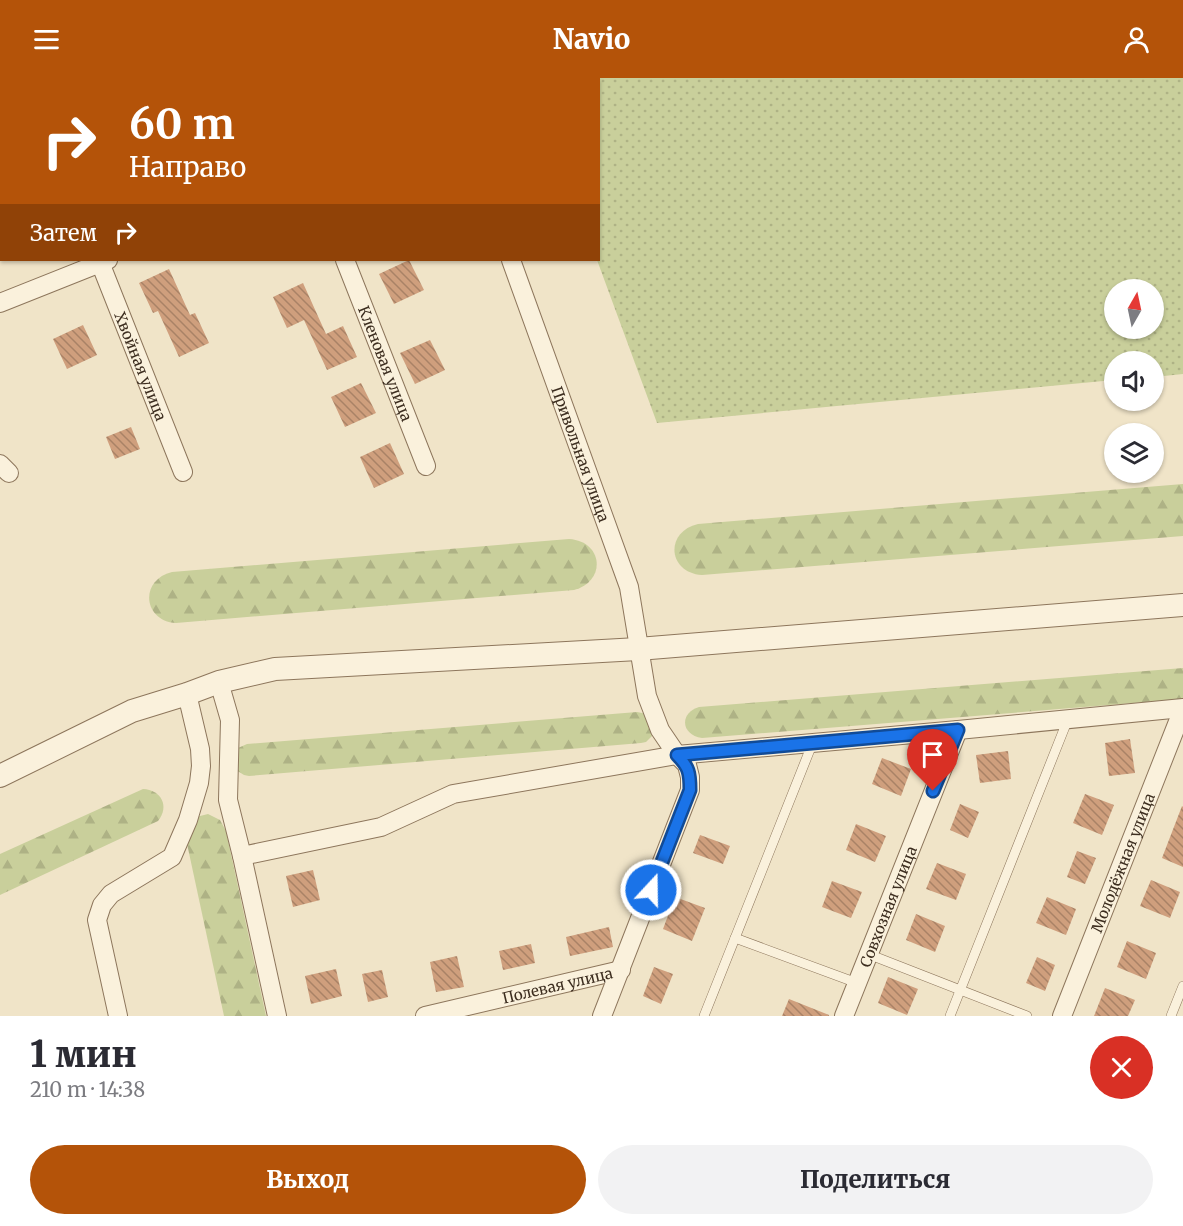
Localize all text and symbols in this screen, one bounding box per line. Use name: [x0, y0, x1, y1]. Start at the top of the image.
text: Navio: [553, 22, 630, 56]
icon: menu: [30, 23, 63, 56]
icon: person: [1120, 23, 1153, 56]
text: 60 m: [129, 98, 235, 150]
icon: right: [30, 102, 108, 180]
text: Направо: [129, 150, 246, 184]
icon: right: [109, 216, 142, 249]
text: Затем: [30, 219, 97, 247]
north arrow: [1104, 279, 1164, 339]
map controls: [1104, 279, 1164, 483]
street label: Кленовая улица: [354, 303, 417, 424]
street label: Хвойная улица: [111, 309, 171, 423]
button: sound: [1104, 351, 1164, 411]
street label: Привольная улица: [548, 383, 614, 524]
button: layers: [1104, 423, 1164, 483]
pin: [907, 729, 958, 791]
icon: arrive: [916, 738, 949, 771]
street label: Молодёжная улица: [1086, 790, 1159, 935]
street label: Совхозная улица: [855, 843, 920, 970]
position arrow: [619, 858, 683, 922]
street label: Полевая улица: [500, 963, 615, 1007]
text: 1 мин: [30, 1032, 137, 1077]
button: close: [1090, 1036, 1153, 1099]
text: 210 m · 14:38: [30, 1077, 145, 1102]
button: Выход: [30, 1145, 586, 1214]
button: Поделиться: [598, 1145, 1153, 1214]

